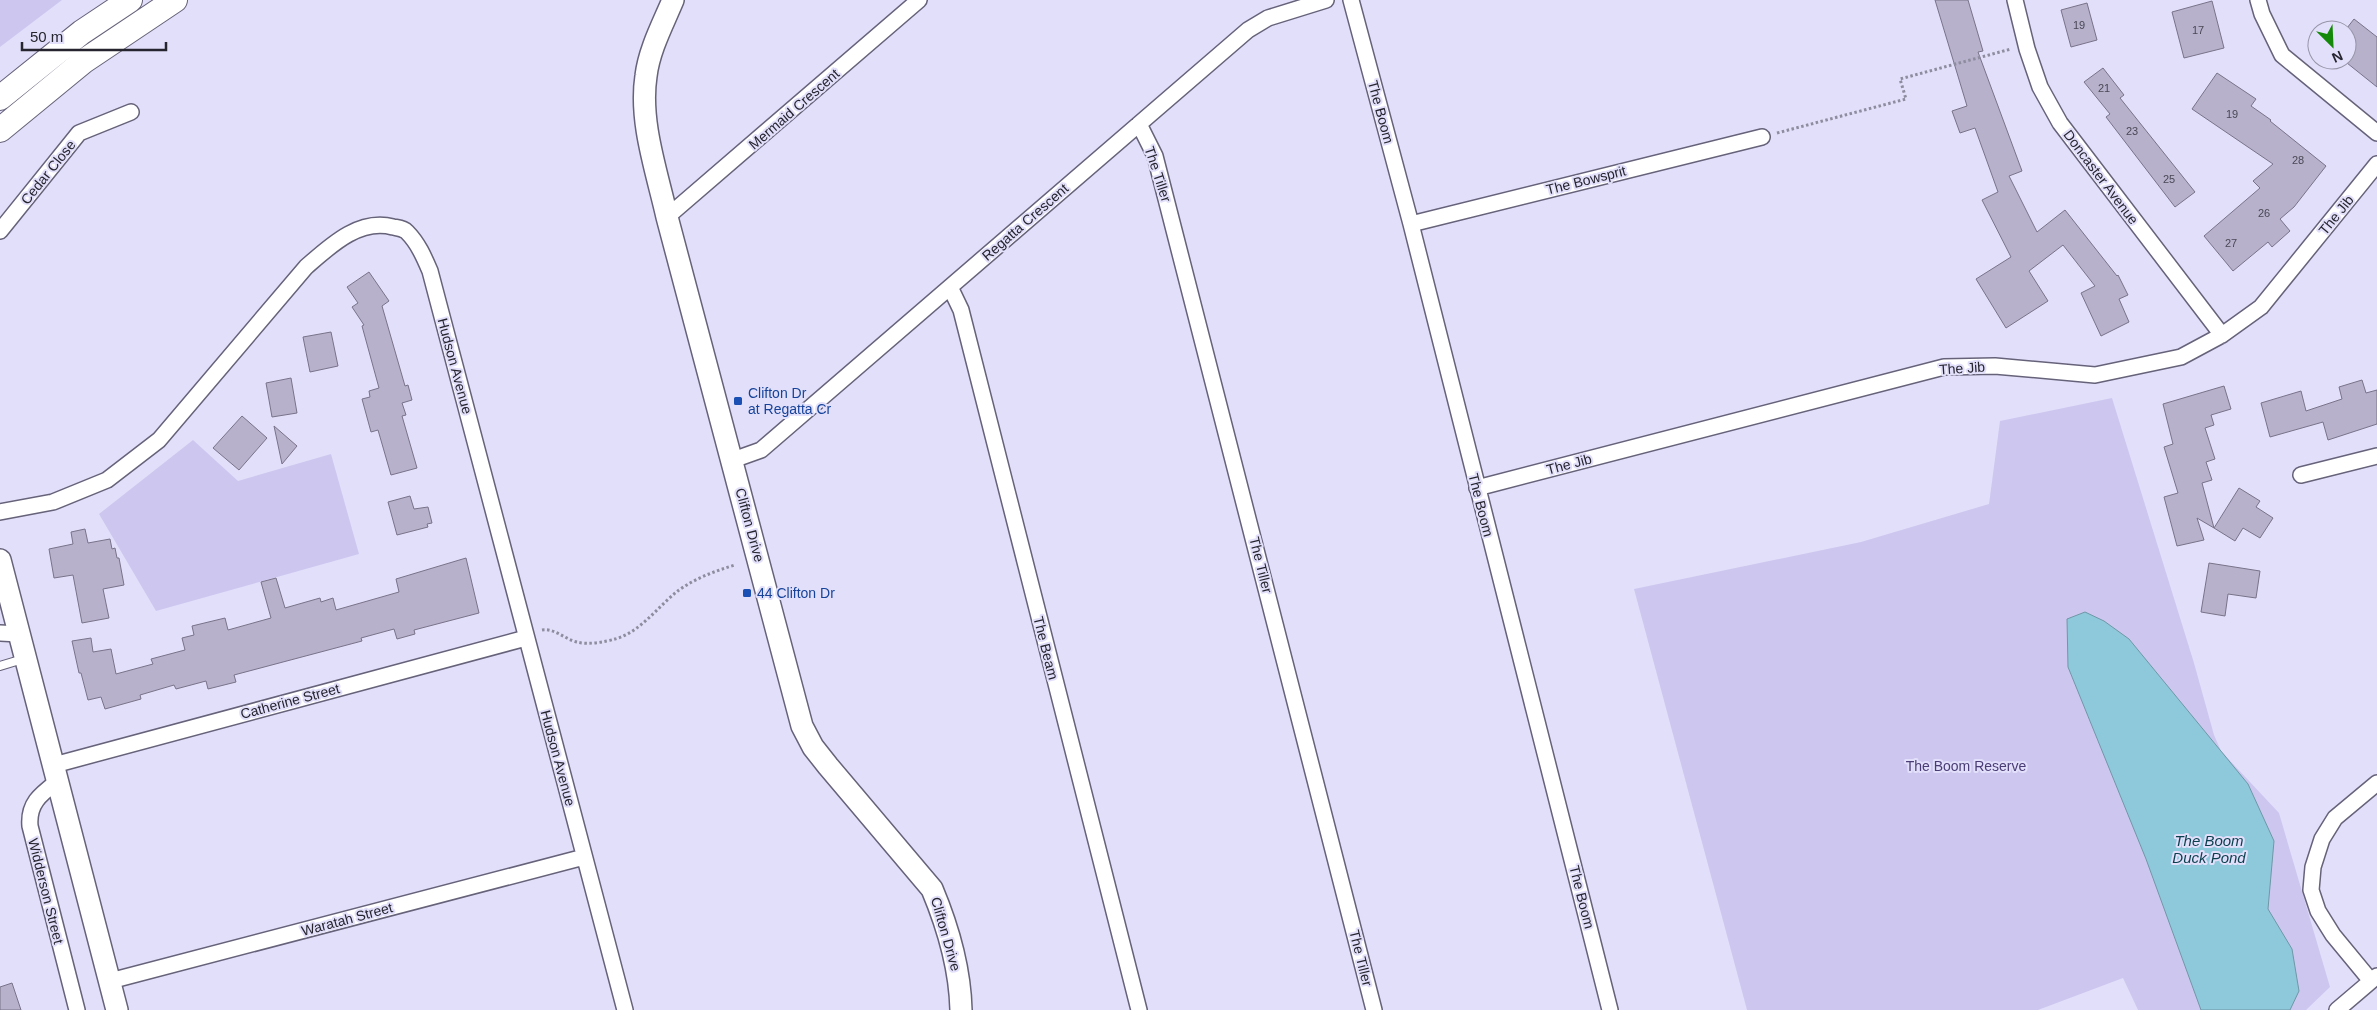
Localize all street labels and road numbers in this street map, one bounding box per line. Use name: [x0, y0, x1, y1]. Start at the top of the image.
street label: Mermaid Crescent: [746, 65, 842, 153]
street label: The Boom: [1365, 79, 1397, 145]
street label: Doncaster Avenue: [2060, 127, 2142, 228]
street label: Cedar Close: [17, 137, 79, 207]
street label: The Tiller: [1141, 144, 1175, 204]
street label: The Bowsprit: [1544, 162, 1628, 198]
street label: Regatta Crescent: [979, 180, 1071, 264]
street label: The Jib: [2315, 192, 2357, 238]
street label: Hudson Avenue: [435, 316, 476, 416]
street label: The Jib: [1939, 358, 1986, 378]
street label: The Jib: [1545, 450, 1593, 478]
street label: The Boom: [1465, 472, 1497, 538]
street label: Clifton Drive: [732, 486, 768, 564]
street label: The Tiller: [1246, 535, 1276, 595]
street label: The Beam: [1030, 615, 1062, 681]
street label: Catherine Street: [239, 680, 341, 722]
street label: Hudson Avenue: [538, 708, 579, 808]
street label: Widderson Street: [25, 837, 67, 946]
street label: The Boom: [1566, 864, 1598, 930]
street label: Clifton Drive: [928, 895, 964, 973]
street label: Waratah Street: [300, 899, 394, 939]
street label: The Tiller: [1346, 928, 1376, 988]

